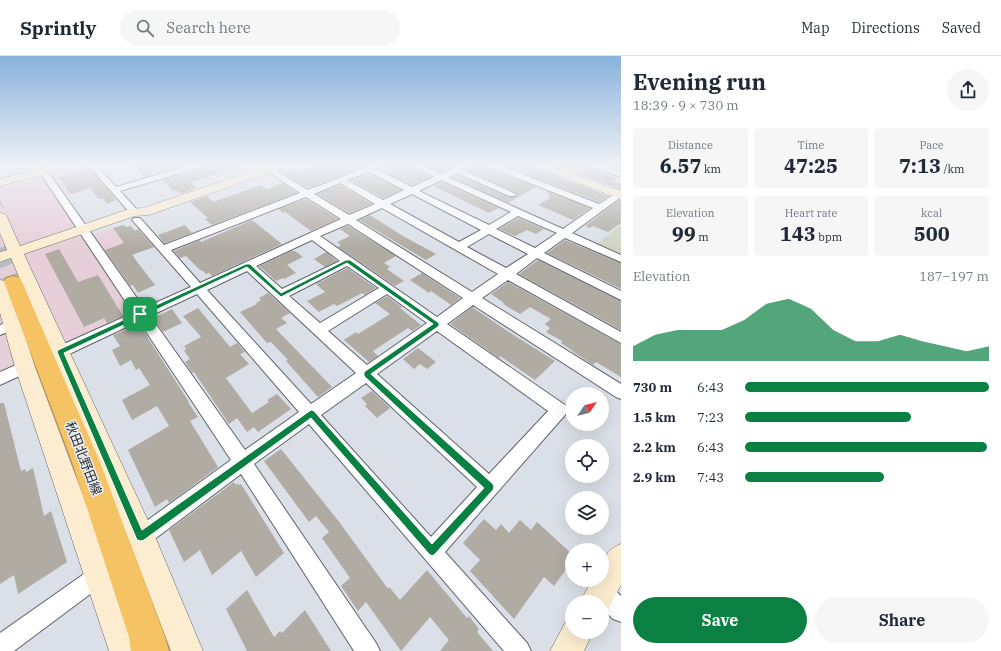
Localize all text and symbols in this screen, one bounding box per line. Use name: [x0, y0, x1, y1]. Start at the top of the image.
search box: [120, 10, 400, 46]
text: Sprintly: [20, 16, 96, 40]
icon: search: [134, 17, 156, 39]
text: Search here: [166, 18, 251, 37]
text: Map: [801, 19, 830, 37]
text: Directions: [852, 19, 920, 37]
text: Saved: [942, 19, 981, 37]
text: Evening run: [633, 67, 766, 96]
button: share: [947, 69, 989, 111]
text: 18:39 · 9 × 730 m: [633, 97, 739, 114]
text: Distance: [668, 138, 713, 152]
text: Time: [797, 138, 825, 152]
text: Pace: [920, 138, 944, 152]
text: 6.57: [660, 152, 701, 179]
text: 47:25: [784, 152, 838, 179]
text: 7:13: [899, 152, 941, 179]
text: km: [701, 162, 721, 176]
text: /km: [941, 162, 964, 176]
text: Elevation: [666, 206, 715, 220]
text: Heart rate: [785, 206, 837, 220]
text: kcal: [921, 206, 942, 220]
text: 99: [672, 220, 696, 247]
text: 143: [780, 220, 816, 247]
text: 500: [914, 220, 950, 247]
text: m: [696, 230, 709, 244]
text: bpm: [816, 230, 842, 244]
text: Elevation: [633, 268, 690, 285]
text: 187–197 m: [919, 268, 989, 285]
pin: [123, 297, 157, 331]
icon: arrive: [129, 303, 151, 325]
text: 730 m: [633, 379, 672, 396]
text: 6:43: [697, 379, 724, 396]
north arrow: [565, 387, 609, 431]
map controls: [565, 387, 609, 639]
text: 1.5 km: [633, 409, 676, 426]
text: 7:23: [697, 409, 724, 426]
street label: 秋田北野田線: [62, 419, 105, 498]
button: locate: [565, 439, 609, 483]
text: 2.2 km: [633, 439, 676, 456]
text: 6:43: [697, 439, 724, 456]
text: 2.9 km: [633, 469, 676, 486]
text: 7:43: [697, 469, 724, 486]
button: layers: [565, 491, 609, 535]
button: +: [565, 543, 609, 587]
button: −: [565, 595, 609, 639]
button: Save: [633, 597, 807, 643]
button: Share: [815, 597, 989, 643]

